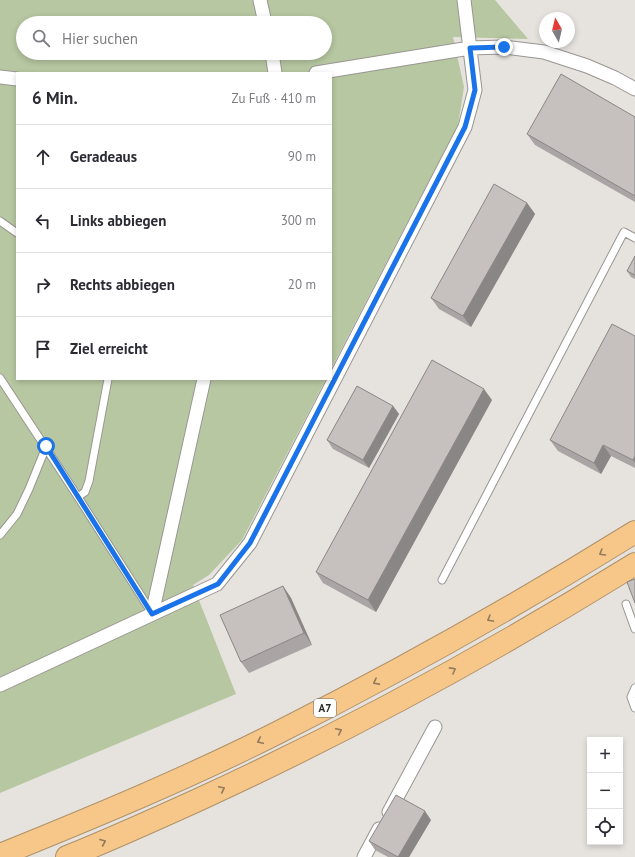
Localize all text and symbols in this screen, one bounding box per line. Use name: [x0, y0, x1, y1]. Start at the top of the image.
north arrow: [539, 12, 575, 48]
search box: [16, 16, 332, 60]
icon: search: [30, 27, 52, 49]
text: Hier suchen: [62, 29, 138, 48]
route end: [495, 38, 513, 56]
text: 6 Min.: [32, 87, 78, 109]
text: Zu Fuß · 410 m: [232, 90, 316, 107]
icon: ahead: [32, 146, 54, 168]
text: Geradeaus: [70, 147, 137, 166]
text: 90 m: [288, 148, 316, 165]
icon: left: [32, 210, 54, 232]
text: Links abbiegen: [70, 211, 166, 230]
text: 300 m: [281, 212, 316, 229]
icon: right: [32, 274, 54, 296]
text: Rechts abbiegen: [70, 275, 175, 294]
text: 20 m: [288, 276, 316, 293]
icon: arrive: [32, 338, 54, 360]
text: Ziel erreicht: [70, 339, 148, 358]
route start: [37, 437, 55, 455]
one-way arrow: [599, 548, 606, 555]
one-way arrow: [487, 615, 494, 622]
one-way arrow: [449, 668, 456, 675]
one-way arrow: [373, 677, 380, 684]
road number: A7: [314, 699, 336, 717]
one-way arrow: [334, 729, 342, 736]
one-way arrow: [257, 736, 265, 744]
map controls: [587, 737, 623, 845]
button: +: [587, 737, 623, 773]
button: −: [587, 773, 623, 809]
one-way arrow: [218, 785, 225, 793]
button: locate: [587, 809, 623, 845]
one-way arrow: [99, 839, 107, 847]

